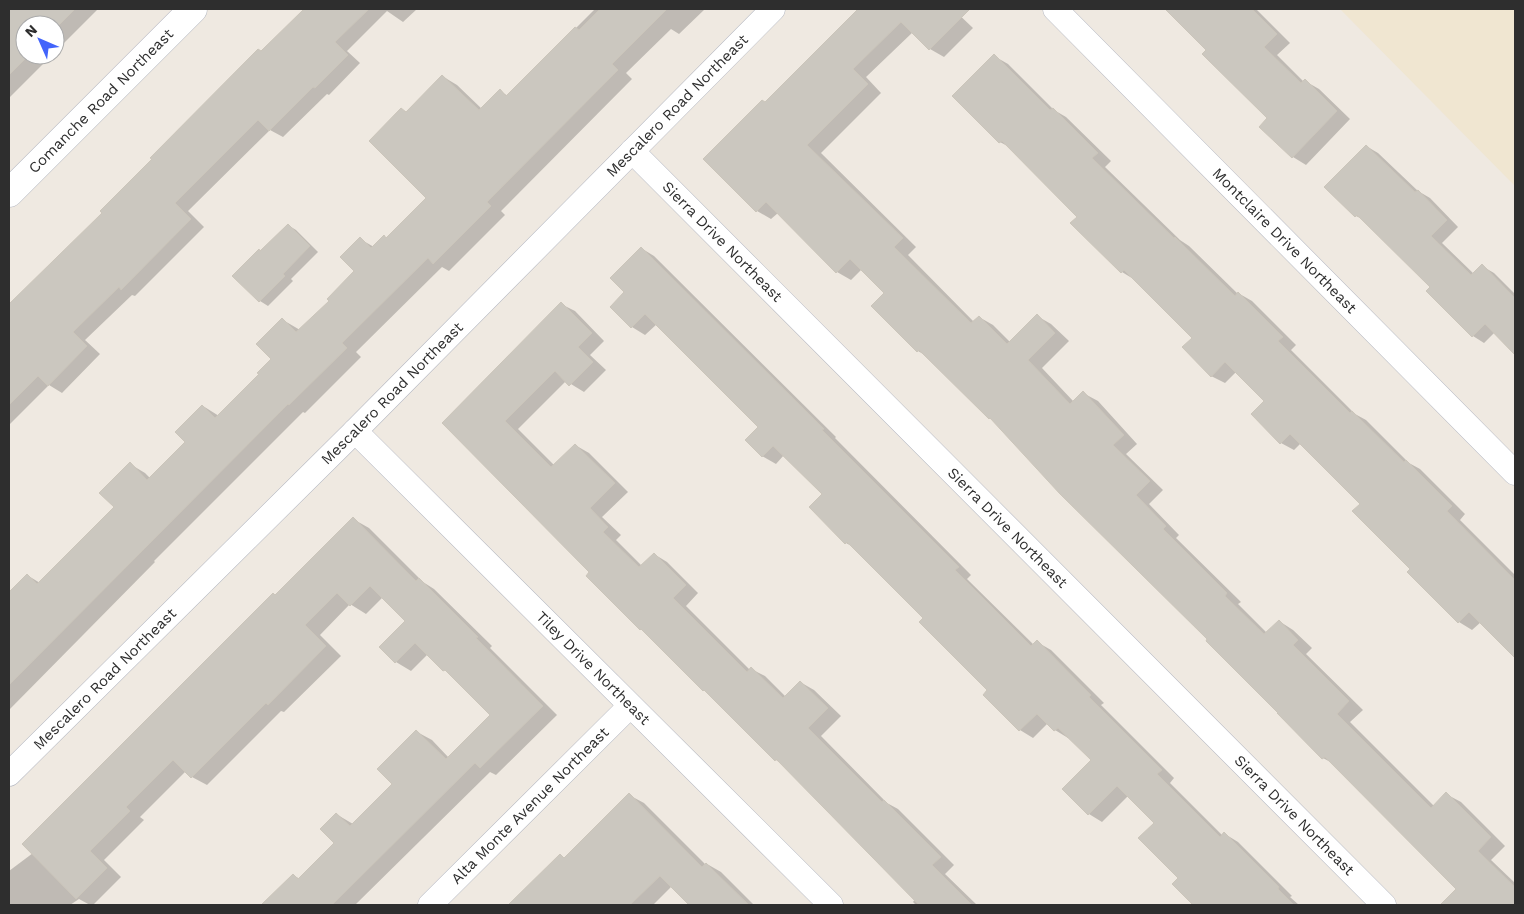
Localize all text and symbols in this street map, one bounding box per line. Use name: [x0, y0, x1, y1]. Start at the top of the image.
north arrow: [15, 15, 65, 65]
street label: Comanche Road Northeast: [25, 25, 177, 177]
street label: Mescalero Road Northeast: [603, 30, 752, 181]
street label: Montclaire Drive Northeast: [1209, 164, 1361, 317]
street label: Sierra Drive Northeast: [659, 178, 787, 306]
street label: Mescalero Road Northeast: [317, 318, 467, 468]
street label: Sierra Drive Northeast: [944, 464, 1072, 592]
street label: Mescalero Road Northeast: [30, 604, 181, 754]
street label: Tiley Drive Northeast: [532, 608, 654, 729]
street label: Alta Monte Avenue Northeast: [447, 723, 613, 888]
street label: Sierra Drive Northeast: [1231, 751, 1359, 880]

